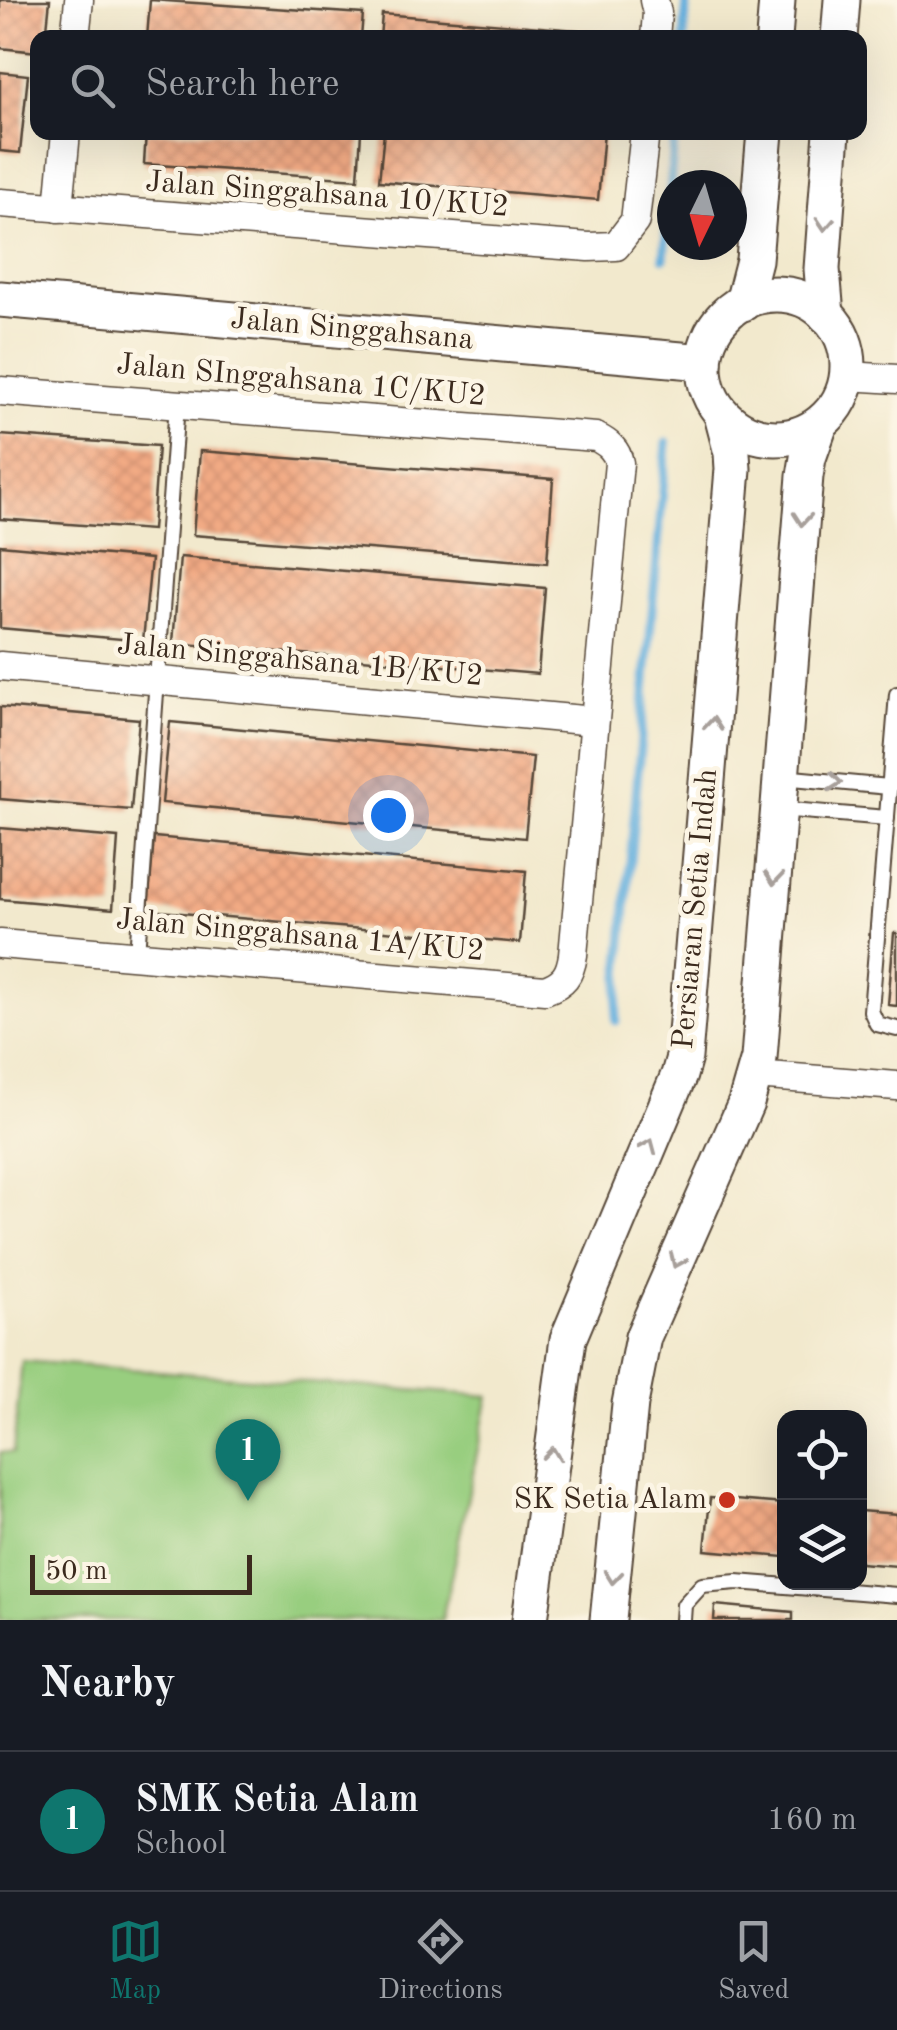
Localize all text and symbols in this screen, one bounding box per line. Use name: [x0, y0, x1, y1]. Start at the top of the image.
search box: [30, 30, 867, 140]
icon: search: [65, 58, 120, 113]
text: Search here: [145, 66, 340, 104]
street label: Jalan Singgahsana 10/KU2: [144, 167, 510, 223]
north arrow: [657, 170, 747, 260]
one-way arrow: [815, 216, 837, 232]
street label: Jalan Singgahsana: [229, 304, 475, 356]
street label: Jalan SInggahsana 1C/KU2: [115, 350, 487, 412]
one-way arrow: [791, 511, 813, 527]
street label: Jalan Singgahsana 1B/KU2: [116, 630, 484, 692]
one-way arrow: [701, 716, 723, 732]
street label: Persiaran Setia Indah: [669, 767, 723, 1051]
one-way arrow: [828, 771, 844, 792]
your location: [363, 790, 414, 841]
one-way arrow: [763, 870, 785, 886]
street label: Jalan Singgahsana 1A/KU2: [115, 905, 485, 967]
one-way arrow: [637, 1139, 657, 1157]
one-way arrow: [669, 1251, 689, 1269]
map controls: [777, 1410, 867, 1590]
button: locate: [777, 1410, 867, 1500]
pin: 1: [216, 1418, 280, 1501]
one-way arrow: [540, 1446, 561, 1462]
place label: SK Setia Alam: [513, 1485, 707, 1515]
marker: SK Setia Alam: [716, 1489, 738, 1511]
button: layers: [777, 1500, 867, 1590]
scale bar: [30, 1550, 252, 1594]
text: 50 m: [45, 1558, 108, 1586]
one-way arrow: [602, 1569, 624, 1585]
text: Nearby: [40, 1664, 176, 1706]
text: SMK Setia Alam: [135, 1782, 419, 1820]
text: 1: [63, 1805, 82, 1837]
text: 160 m: [767, 1805, 857, 1837]
text: School: [135, 1829, 227, 1861]
tab: Map: [108, 1914, 163, 2009]
tab: Directions: [378, 1914, 503, 2009]
tab: Saved: [718, 1914, 789, 2009]

